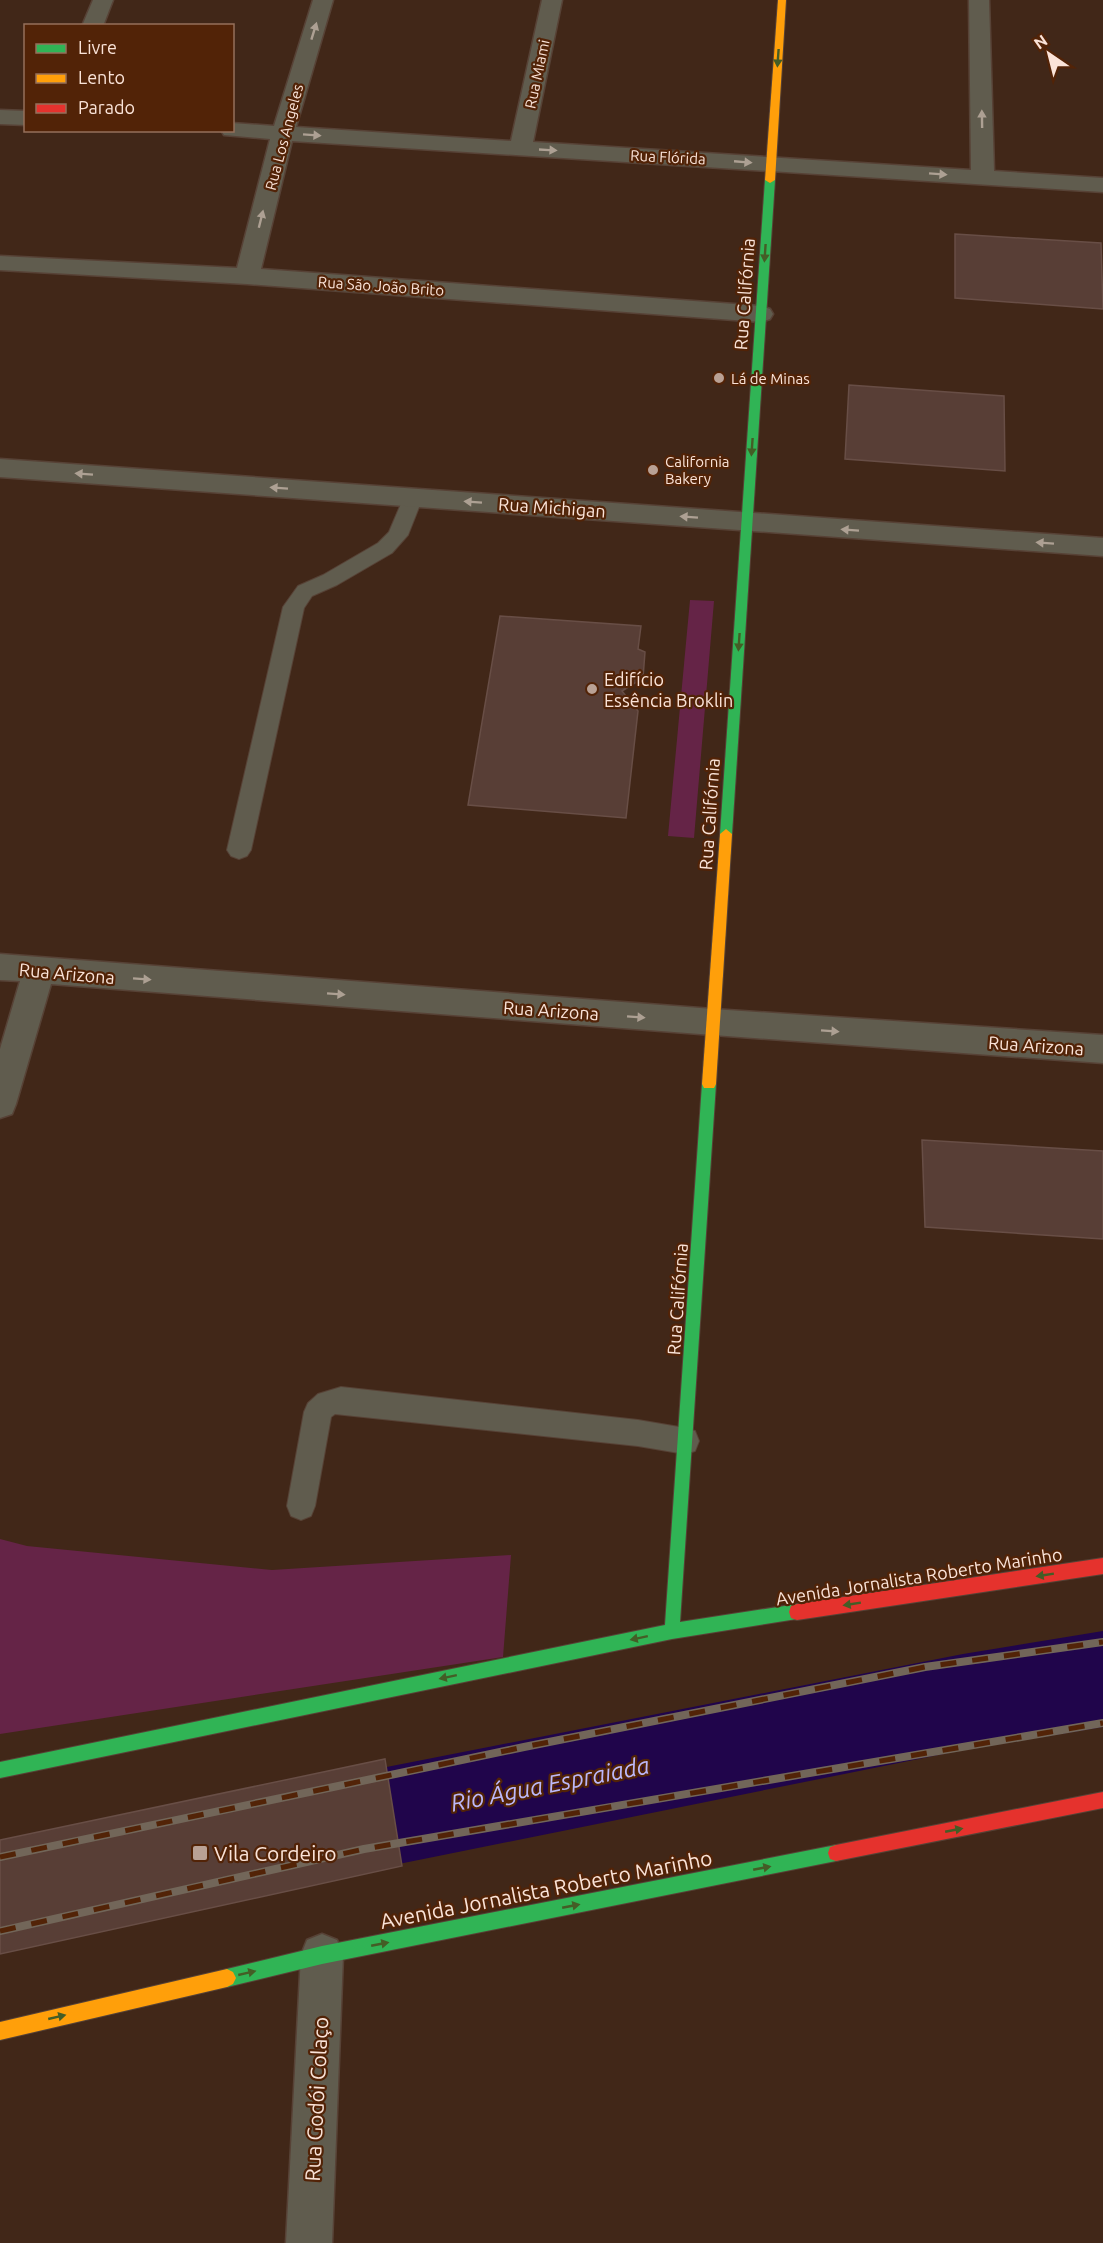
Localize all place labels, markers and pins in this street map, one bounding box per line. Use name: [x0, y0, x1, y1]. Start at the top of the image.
place label: Lá de Minas: [731, 370, 810, 387]
marker: Lá de Minas: [712, 371, 726, 385]
place label: California Bakery: [665, 453, 730, 487]
marker: California Bakery: [646, 463, 660, 477]
place label: Edifício Essência Broklin: [604, 669, 733, 710]
marker: Edifício Essência Broklin: [585, 682, 599, 696]
place label: Vila Cordeiro: [214, 1841, 337, 1865]
marker: Vila Cordeiro: [191, 1844, 209, 1862]

